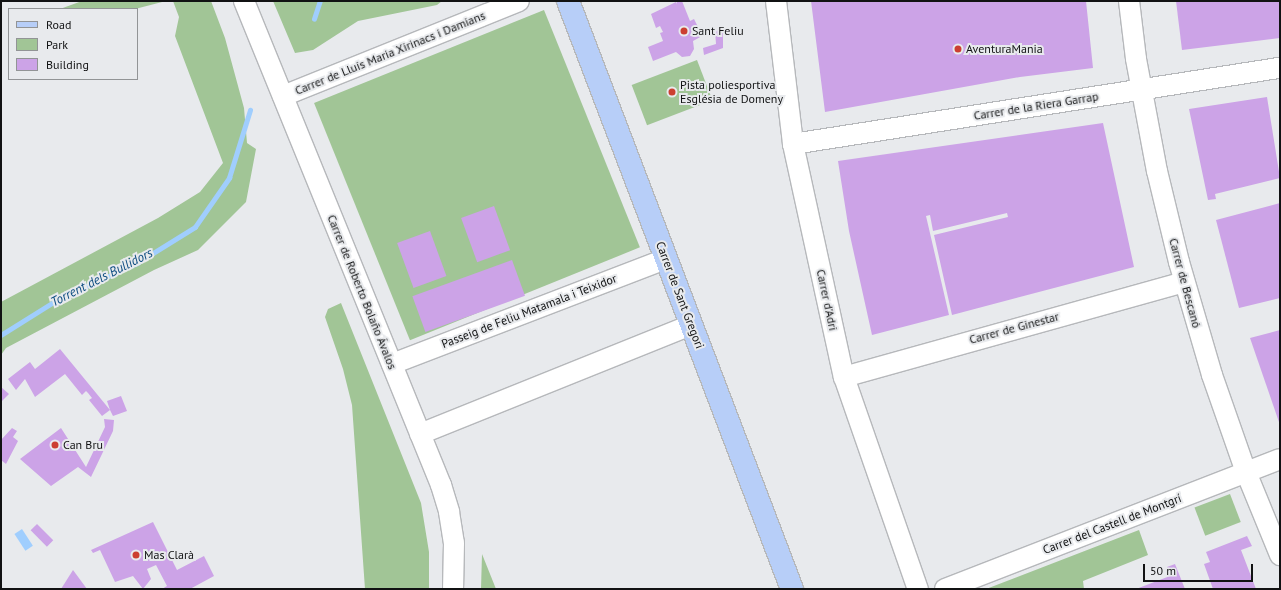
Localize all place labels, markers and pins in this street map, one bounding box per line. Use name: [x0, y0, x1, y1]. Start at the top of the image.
place label: Sant Feliu: [692, 24, 744, 38]
marker: Sant Feliu: [679, 26, 689, 36]
place label: AventuraMania: [966, 42, 1043, 56]
marker: AventuraMania: [953, 44, 963, 54]
place label: Pista poliesportiva Església de Domeny: [680, 78, 783, 106]
marker: Pista poliesportiva Església de Domeny: [667, 87, 677, 97]
place label: Can Bru: [63, 438, 103, 452]
marker: Can Bru: [50, 440, 60, 450]
place label: Mas Clarà: [144, 548, 194, 562]
marker: Mas Clarà: [131, 550, 141, 560]

